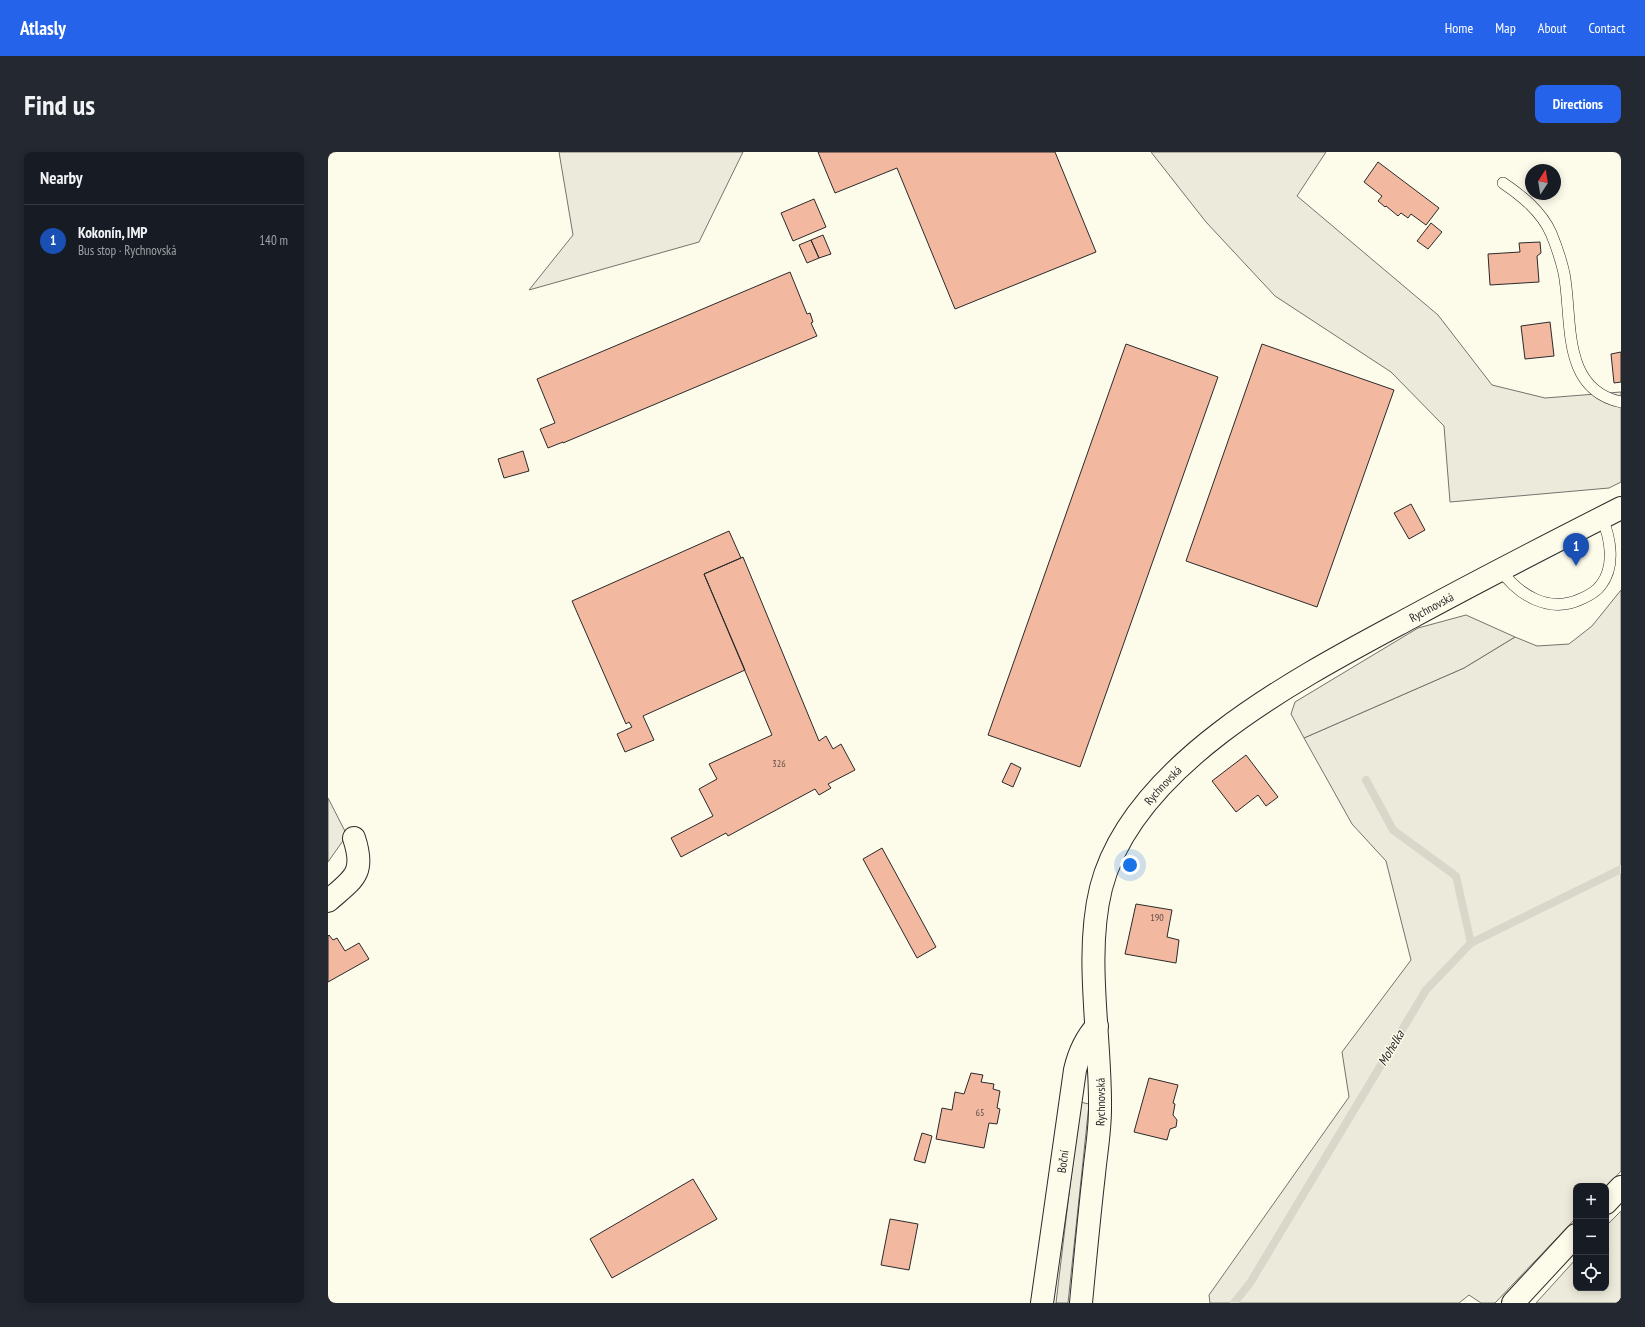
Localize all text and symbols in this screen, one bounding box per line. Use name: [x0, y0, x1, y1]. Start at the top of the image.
text: Atlasly: [20, 16, 66, 40]
text: Home: [1445, 19, 1473, 37]
text: Map: [1495, 19, 1516, 37]
text: About: [1538, 19, 1567, 37]
text: Contact: [1589, 19, 1625, 37]
button: Directions: [1535, 85, 1621, 123]
text: Find us: [24, 86, 95, 123]
north arrow: [1525, 164, 1561, 200]
text: Nearby: [40, 167, 83, 189]
text: Kokonín, IMP: [78, 223, 148, 242]
text: 1: [50, 232, 56, 249]
text: 140 m: [259, 232, 288, 249]
text: Bus stop · Rychnovská: [78, 242, 176, 259]
pin: 1: [1563, 533, 1589, 566]
street label: Rychnovská: [1406, 589, 1456, 625]
house number: 326: [772, 757, 786, 770]
street label: Rychnovská: [1140, 762, 1184, 807]
your location: [1120, 855, 1140, 875]
house number: 190: [1150, 911, 1164, 924]
water label: Mohelka: [1374, 1027, 1409, 1069]
street label: Rychnovská: [1092, 1077, 1108, 1126]
house number: 65: [976, 1106, 985, 1119]
street label: Boční: [1053, 1149, 1071, 1174]
map controls: [1573, 1183, 1609, 1291]
button: +: [1573, 1183, 1609, 1219]
button: −: [1573, 1219, 1609, 1255]
button: locate: [1573, 1255, 1609, 1291]

